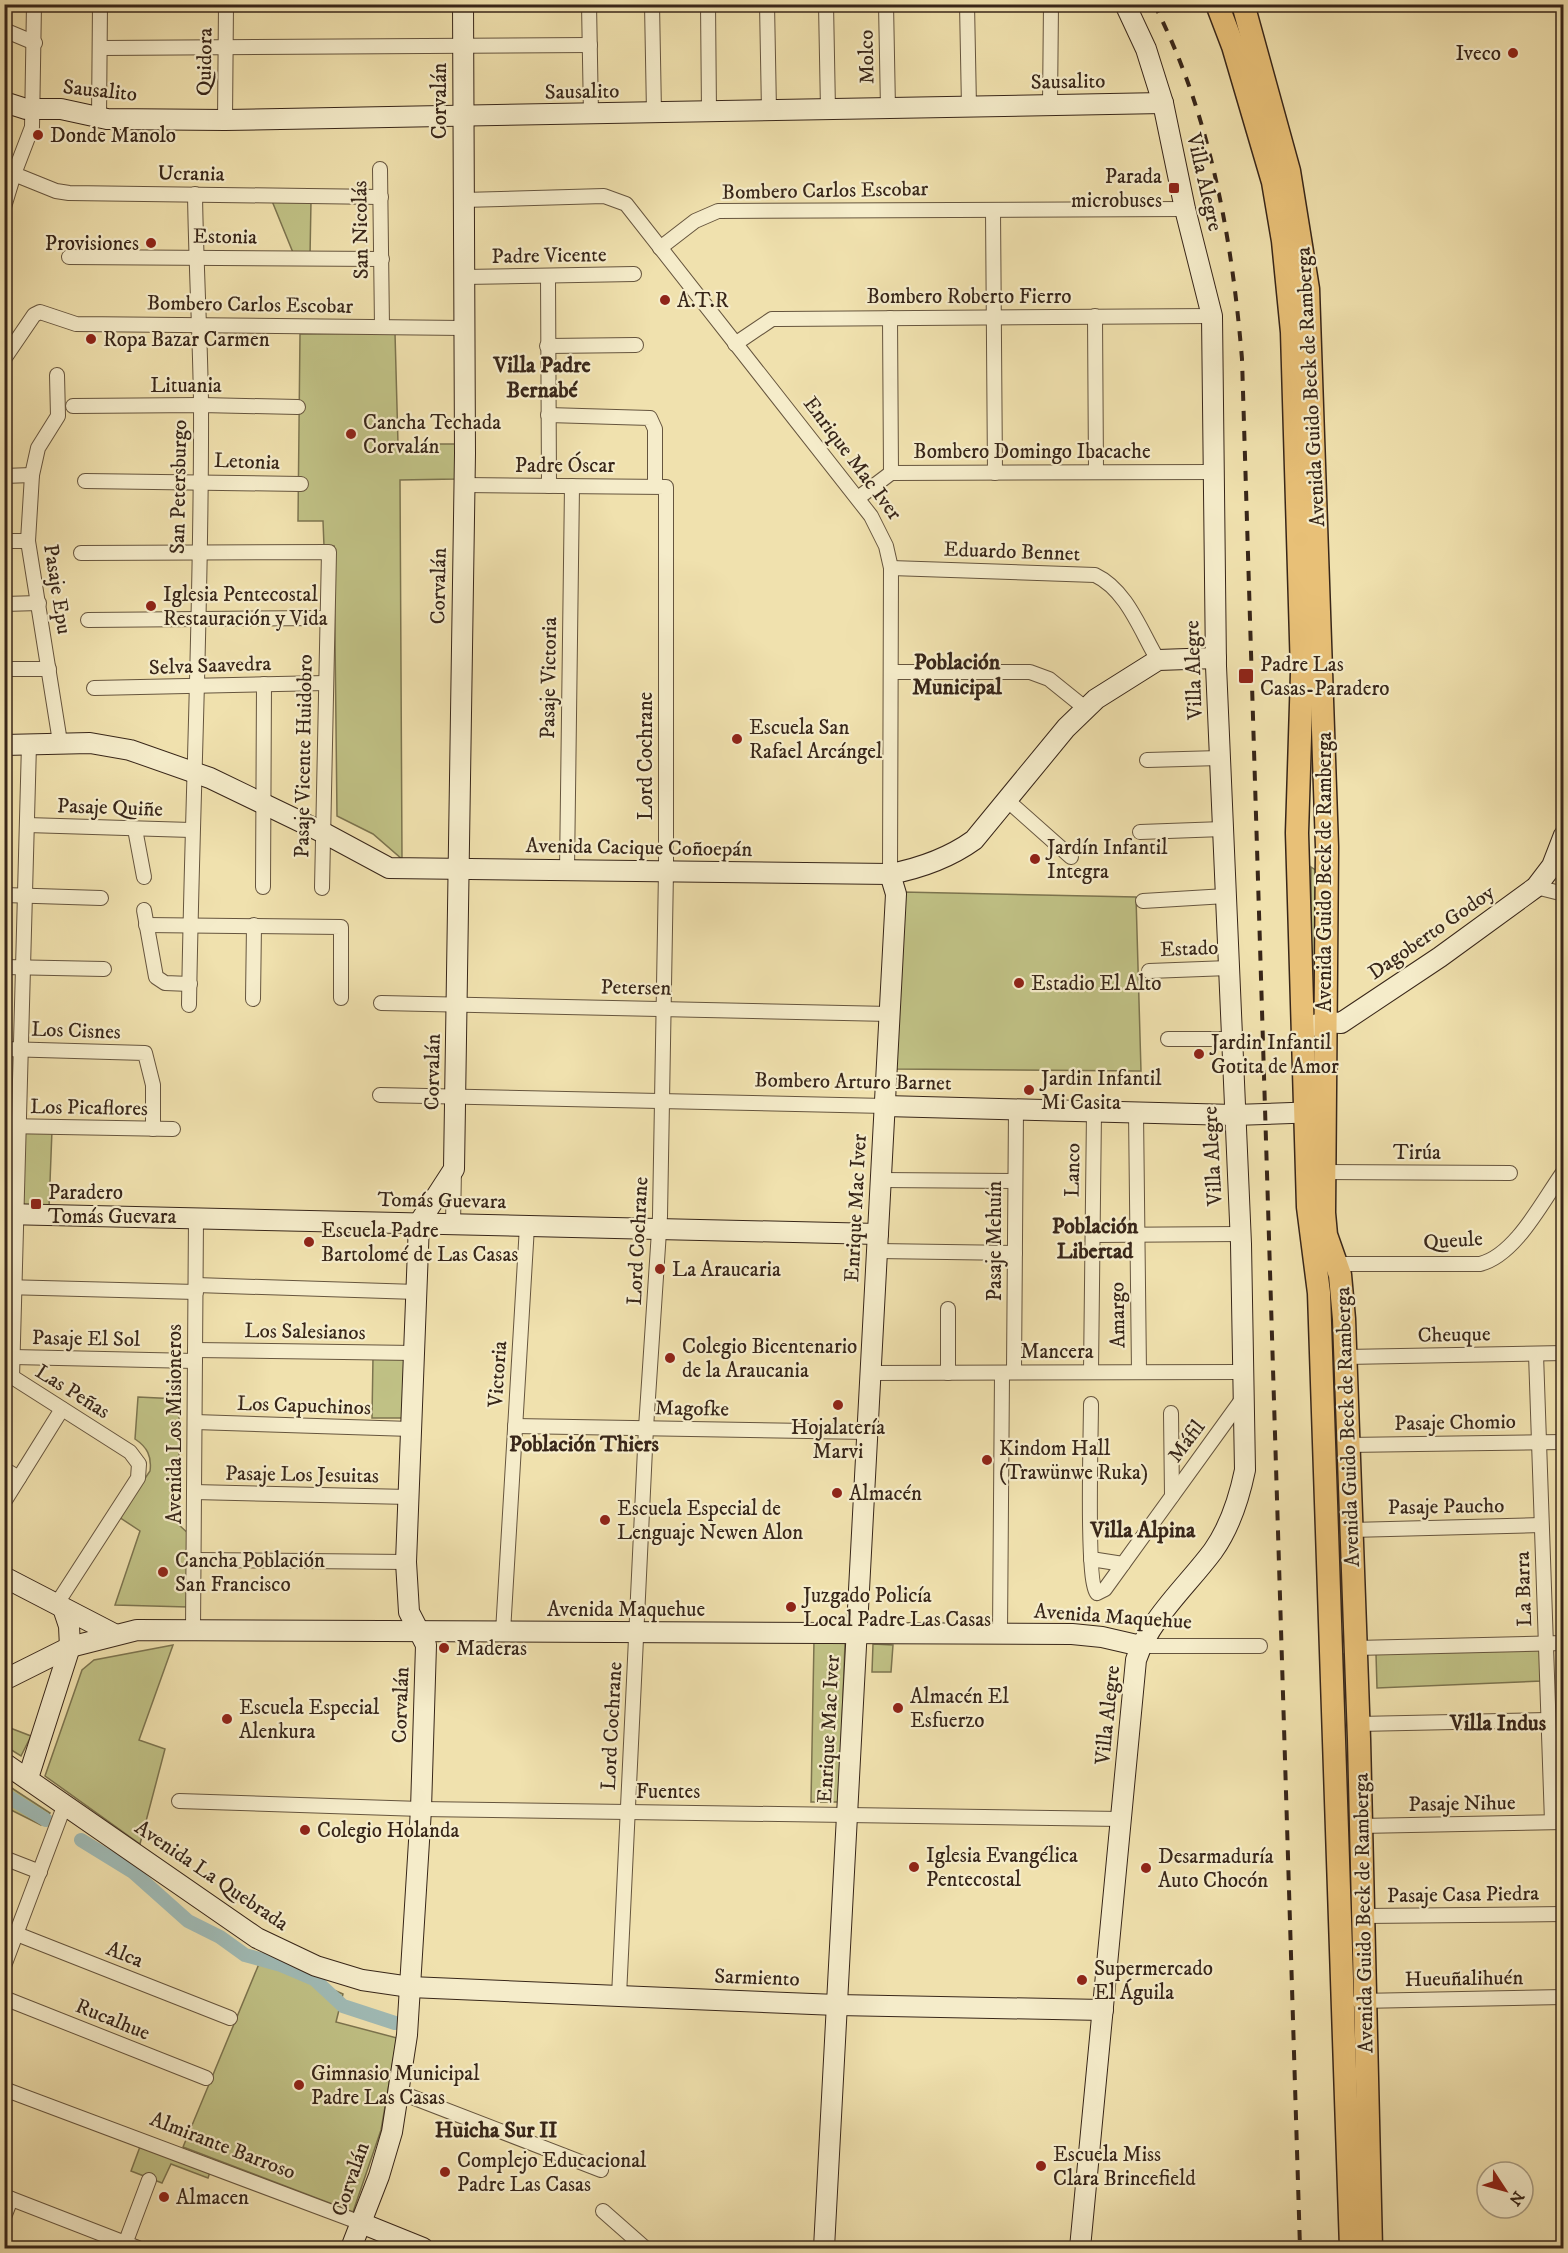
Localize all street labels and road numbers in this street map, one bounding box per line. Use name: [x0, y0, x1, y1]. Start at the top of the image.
street label: Quidora: [191, 27, 219, 96]
street label: Molco: [854, 30, 880, 84]
street label: Corvalán: [427, 63, 453, 139]
street label: Sausalito: [1030, 68, 1106, 96]
street label: Sausalito: [61, 74, 138, 108]
street label: Sausalito: [544, 78, 620, 106]
street label: Villa Alegre: [1180, 130, 1228, 234]
street label: Ucrania: [157, 160, 225, 188]
street label: Bombero Carlos Escobar: [722, 176, 929, 206]
street label: San Nicolás: [347, 180, 375, 280]
street label: Estonia: [193, 223, 257, 251]
street label: Padre Vicente: [491, 242, 607, 270]
street label: Avenida Guido Beck de Ramberga: [1291, 246, 1331, 528]
street label: Bombero Roberto Fierro: [867, 284, 1071, 310]
street label: Bombero Carlos Escobar: [147, 290, 354, 320]
street label: Lituania: [150, 373, 222, 399]
street label: Enrique Mac Iver: [797, 392, 907, 526]
street label: San Petersburgo: [165, 420, 193, 554]
street label: Bombero Domingo Ibacache: [913, 439, 1151, 465]
street label: Letonia: [213, 448, 281, 476]
street label: Padre Óscar: [515, 451, 615, 479]
street label: Eduardo Bennet: [943, 537, 1081, 567]
street label: Pasaje Epu: [37, 542, 77, 636]
street label: Corvalán: [425, 547, 453, 625]
street label: Pasaje Victoria: [535, 617, 563, 739]
street label: Villa Alegre: [1179, 619, 1209, 721]
street label: Selva Saavedra: [148, 651, 272, 681]
street label: Pasaje Vicente Huidobro: [289, 654, 319, 858]
street label: Lord Cochrane: [633, 691, 659, 820]
street label: Avenida Guido Beck de Ramberga: [1312, 732, 1338, 1012]
street label: Pasaje Quiñe: [57, 793, 164, 823]
street label: Avenida Cacique Coñoepán: [525, 833, 753, 863]
street label: Dagoberto Godoy: [1363, 879, 1501, 986]
street label: Estado: [1159, 935, 1219, 963]
street label: Petersen: [600, 974, 671, 1002]
street label: Los Cisnes: [31, 1016, 121, 1046]
street label: Corvalán: [419, 1033, 447, 1111]
street label: Bombero Arturo Barnet: [754, 1067, 952, 1097]
street label: Los Picaflores: [30, 1094, 148, 1122]
street label: Villa Alegre: [1197, 1105, 1229, 1207]
street label: Enrique Mac Iver: [839, 1133, 873, 1283]
street label: Tirúa: [1393, 1140, 1441, 1166]
street label: Lanco: [1060, 1143, 1086, 1197]
street label: Lord Cochrane: [622, 1176, 654, 1306]
street label: Pasaje Mehuín: [982, 1181, 1008, 1301]
street label: Tomás Guevara: [377, 1187, 507, 1215]
street label: Queule: [1422, 1226, 1484, 1256]
street label: Amargo: [1104, 1282, 1132, 1348]
street label: Avenida Guido Beck de Ramberga: [1330, 1286, 1366, 1567]
street label: Los Salesianos: [244, 1318, 366, 1346]
street label: Cheuque: [1417, 1321, 1491, 1349]
street label: Avenida Los Misioneros: [162, 1324, 188, 1524]
street label: Pasaje El Sol: [32, 1325, 141, 1353]
street label: Mancera: [1020, 1339, 1094, 1365]
street label: Victoria: [483, 1340, 513, 1409]
street label: Las Peñas: [30, 1359, 115, 1425]
street label: Los Capuchinos: [237, 1391, 371, 1421]
street label: Magofke: [655, 1395, 730, 1423]
street label: Pasaje Chomio: [1394, 1409, 1516, 1437]
street label: Máfil: [1162, 1415, 1212, 1468]
street label: Pasaje Los Jesuitas: [225, 1461, 379, 1489]
street label: Pasaje Paucho: [1387, 1493, 1505, 1521]
street label: La Barra: [1510, 1551, 1538, 1627]
street label: Avenida Maquehue: [547, 1597, 705, 1623]
street label: Avenida Maquehue: [1033, 1599, 1193, 1636]
street label: Enrique Mac Iver: [812, 1654, 846, 1804]
street label: Lord Cochrane: [596, 1661, 628, 1791]
street label: Villa Alegre: [1090, 1664, 1126, 1767]
street label: Corvalán: [387, 1666, 415, 1744]
street label: Avenida Guido Beck de Ramberga: [1349, 1773, 1379, 2053]
street label: Fuentes: [636, 1779, 700, 1805]
street label: Pasaje Nihue: [1408, 1790, 1516, 1818]
street label: Avenida La Quebrada: [130, 1815, 293, 1937]
street label: Pasaje Casa Piedra: [1387, 1881, 1539, 1909]
street label: Alca: [102, 1936, 147, 1974]
street label: Sarmiento: [714, 1964, 800, 1992]
street label: Hueuñalihuén: [1405, 1965, 1524, 1993]
street label: Rucalhue: [72, 1993, 154, 2047]
street label: Almirante Barroso: [146, 2106, 299, 2186]
street label: Corvalán: [326, 2139, 376, 2220]

